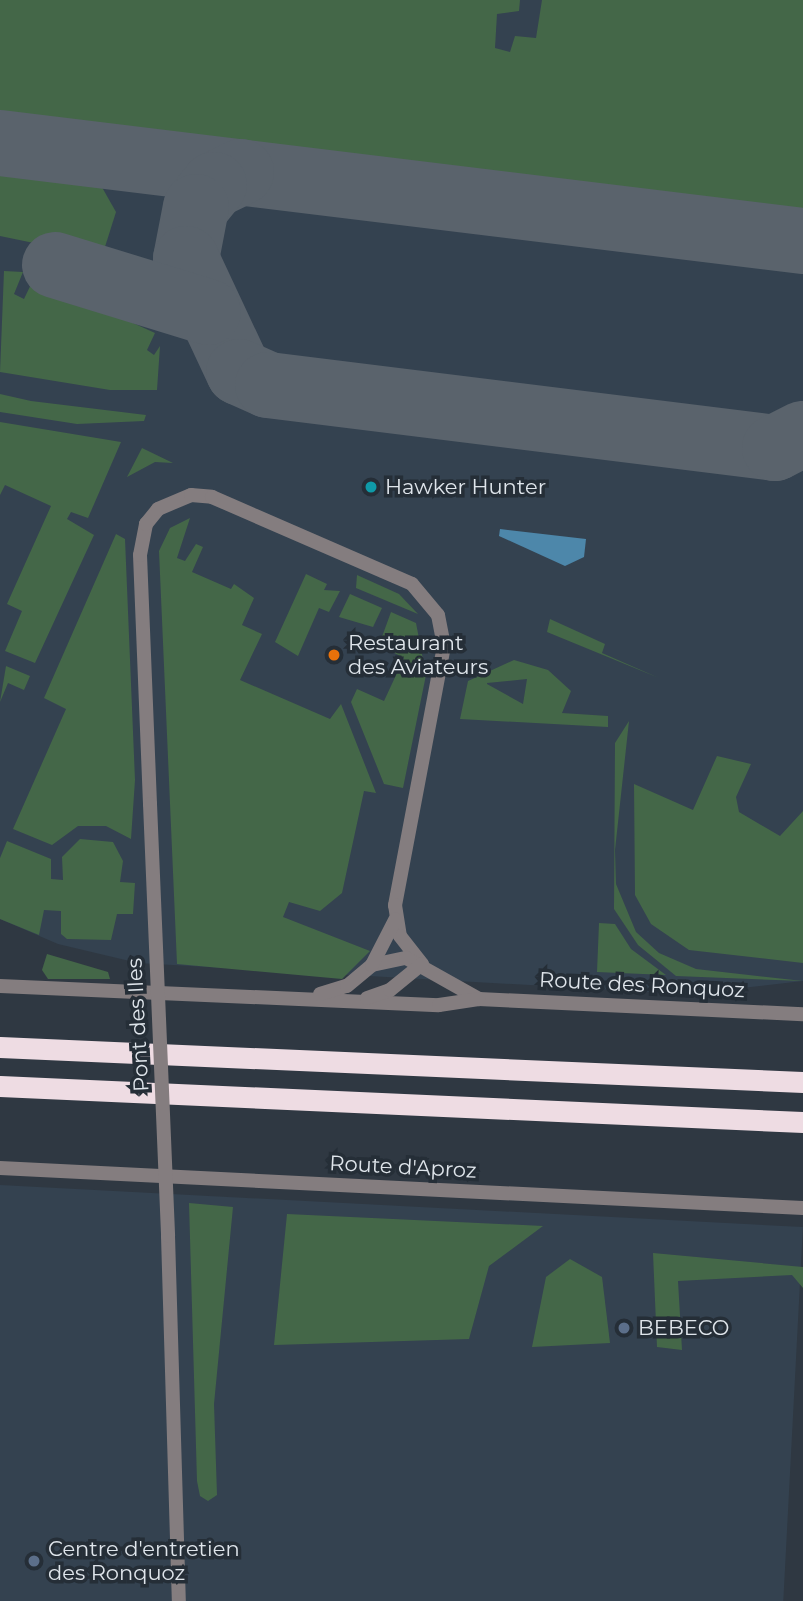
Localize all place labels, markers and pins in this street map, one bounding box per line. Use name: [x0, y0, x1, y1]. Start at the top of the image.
place label: Hawker Hunter: [385, 474, 546, 500]
marker: Hawker Hunter: [363, 479, 379, 495]
place label: Restaurant des Aviateurs: [348, 630, 488, 680]
marker: Restaurant des Aviateurs: [326, 647, 342, 663]
place label: BEBECO: [638, 1315, 729, 1341]
marker: BEBECO: [616, 1320, 632, 1336]
place label: Centre d'entretien des Ronquoz: [48, 1536, 240, 1586]
marker: Centre d'entretien des Ronquoz: [26, 1553, 42, 1569]

